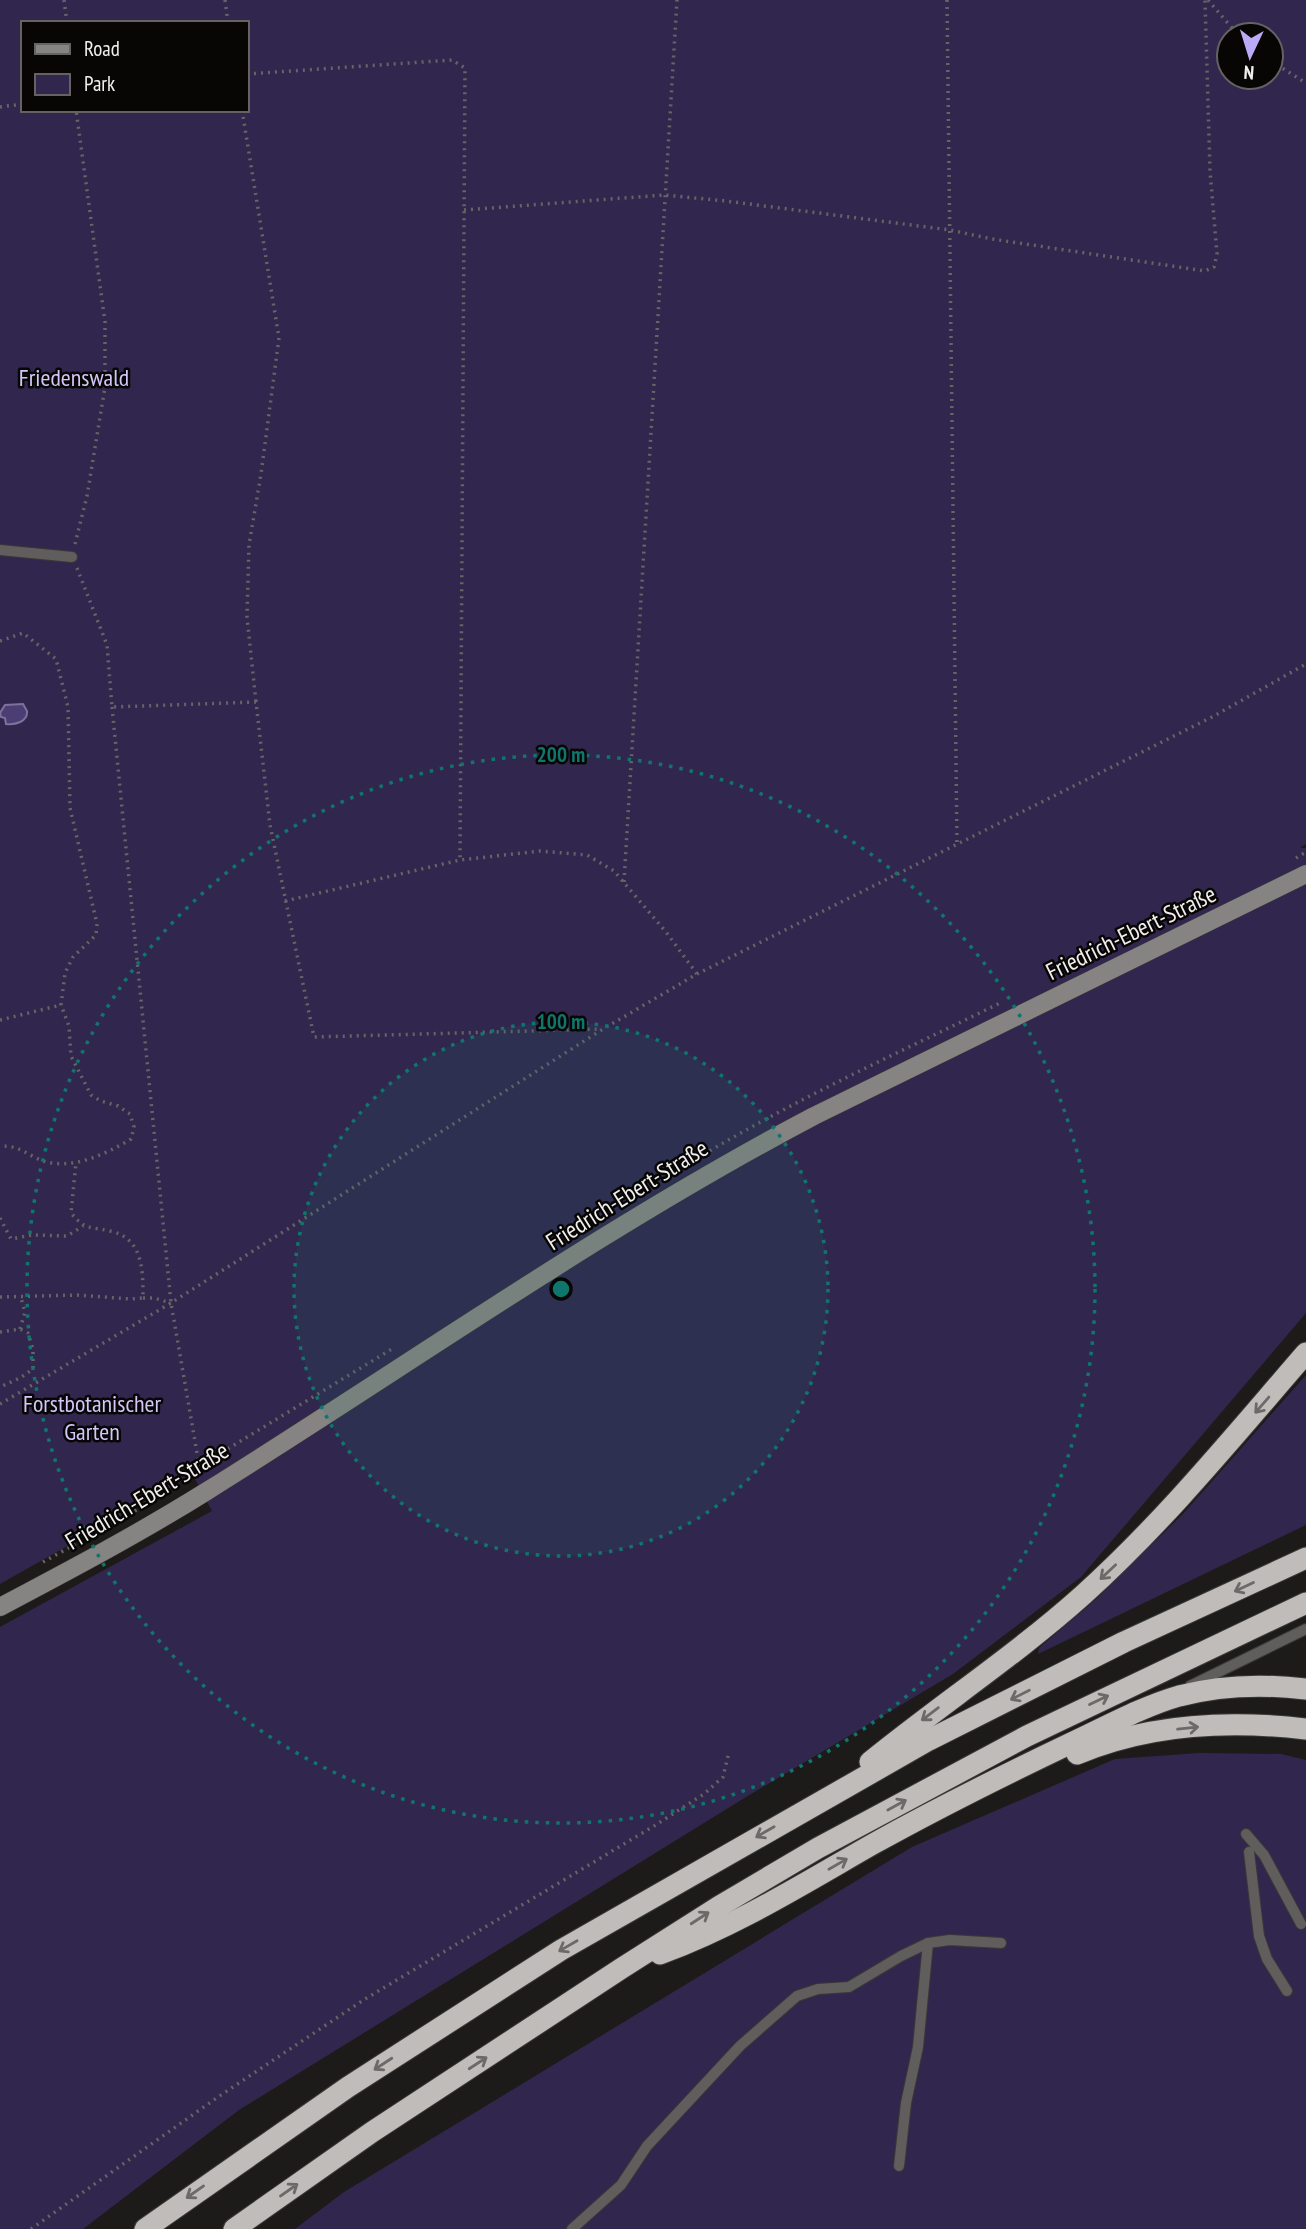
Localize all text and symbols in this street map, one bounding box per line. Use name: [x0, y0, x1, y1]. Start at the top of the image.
legend: [21, 21, 248, 112]
north arrow: [1215, 21, 1285, 91]
text: Road: [84, 35, 120, 62]
text: N: [1243, 61, 1255, 85]
text: Park: [84, 70, 115, 97]
park label: Friedenswald: [19, 362, 129, 393]
text: 200 m: [537, 741, 585, 768]
street label: Friedrich-Ebert-Straße: [1041, 878, 1221, 987]
text: 100 m: [537, 1008, 585, 1035]
street label: Friedrich-Ebert-Straße: [540, 1132, 714, 1257]
centre of rings: [549, 1277, 573, 1301]
park label: Forstbotanischer Garten: [23, 1388, 161, 1447]
one-way arrow: [1254, 1395, 1269, 1413]
street label: Friedrich-Ebert-Straße: [59, 1435, 234, 1557]
one-way arrow: [1099, 1564, 1117, 1580]
one-way arrow: [1234, 1581, 1255, 1594]
one-way arrow: [1010, 1688, 1030, 1702]
one-way arrow: [1088, 1693, 1109, 1706]
one-way arrow: [921, 1707, 940, 1721]
one-way arrow: [1176, 1721, 1199, 1734]
one-way arrow: [887, 1797, 907, 1811]
one-way arrow: [756, 1825, 776, 1839]
one-way arrow: [827, 1857, 848, 1870]
one-way arrow: [690, 1911, 710, 1925]
one-way arrow: [558, 1940, 579, 1953]
one-way arrow: [468, 2056, 488, 2070]
one-way arrow: [374, 2057, 393, 2071]
one-way arrow: [279, 2183, 299, 2197]
one-way arrow: [186, 2185, 205, 2199]

